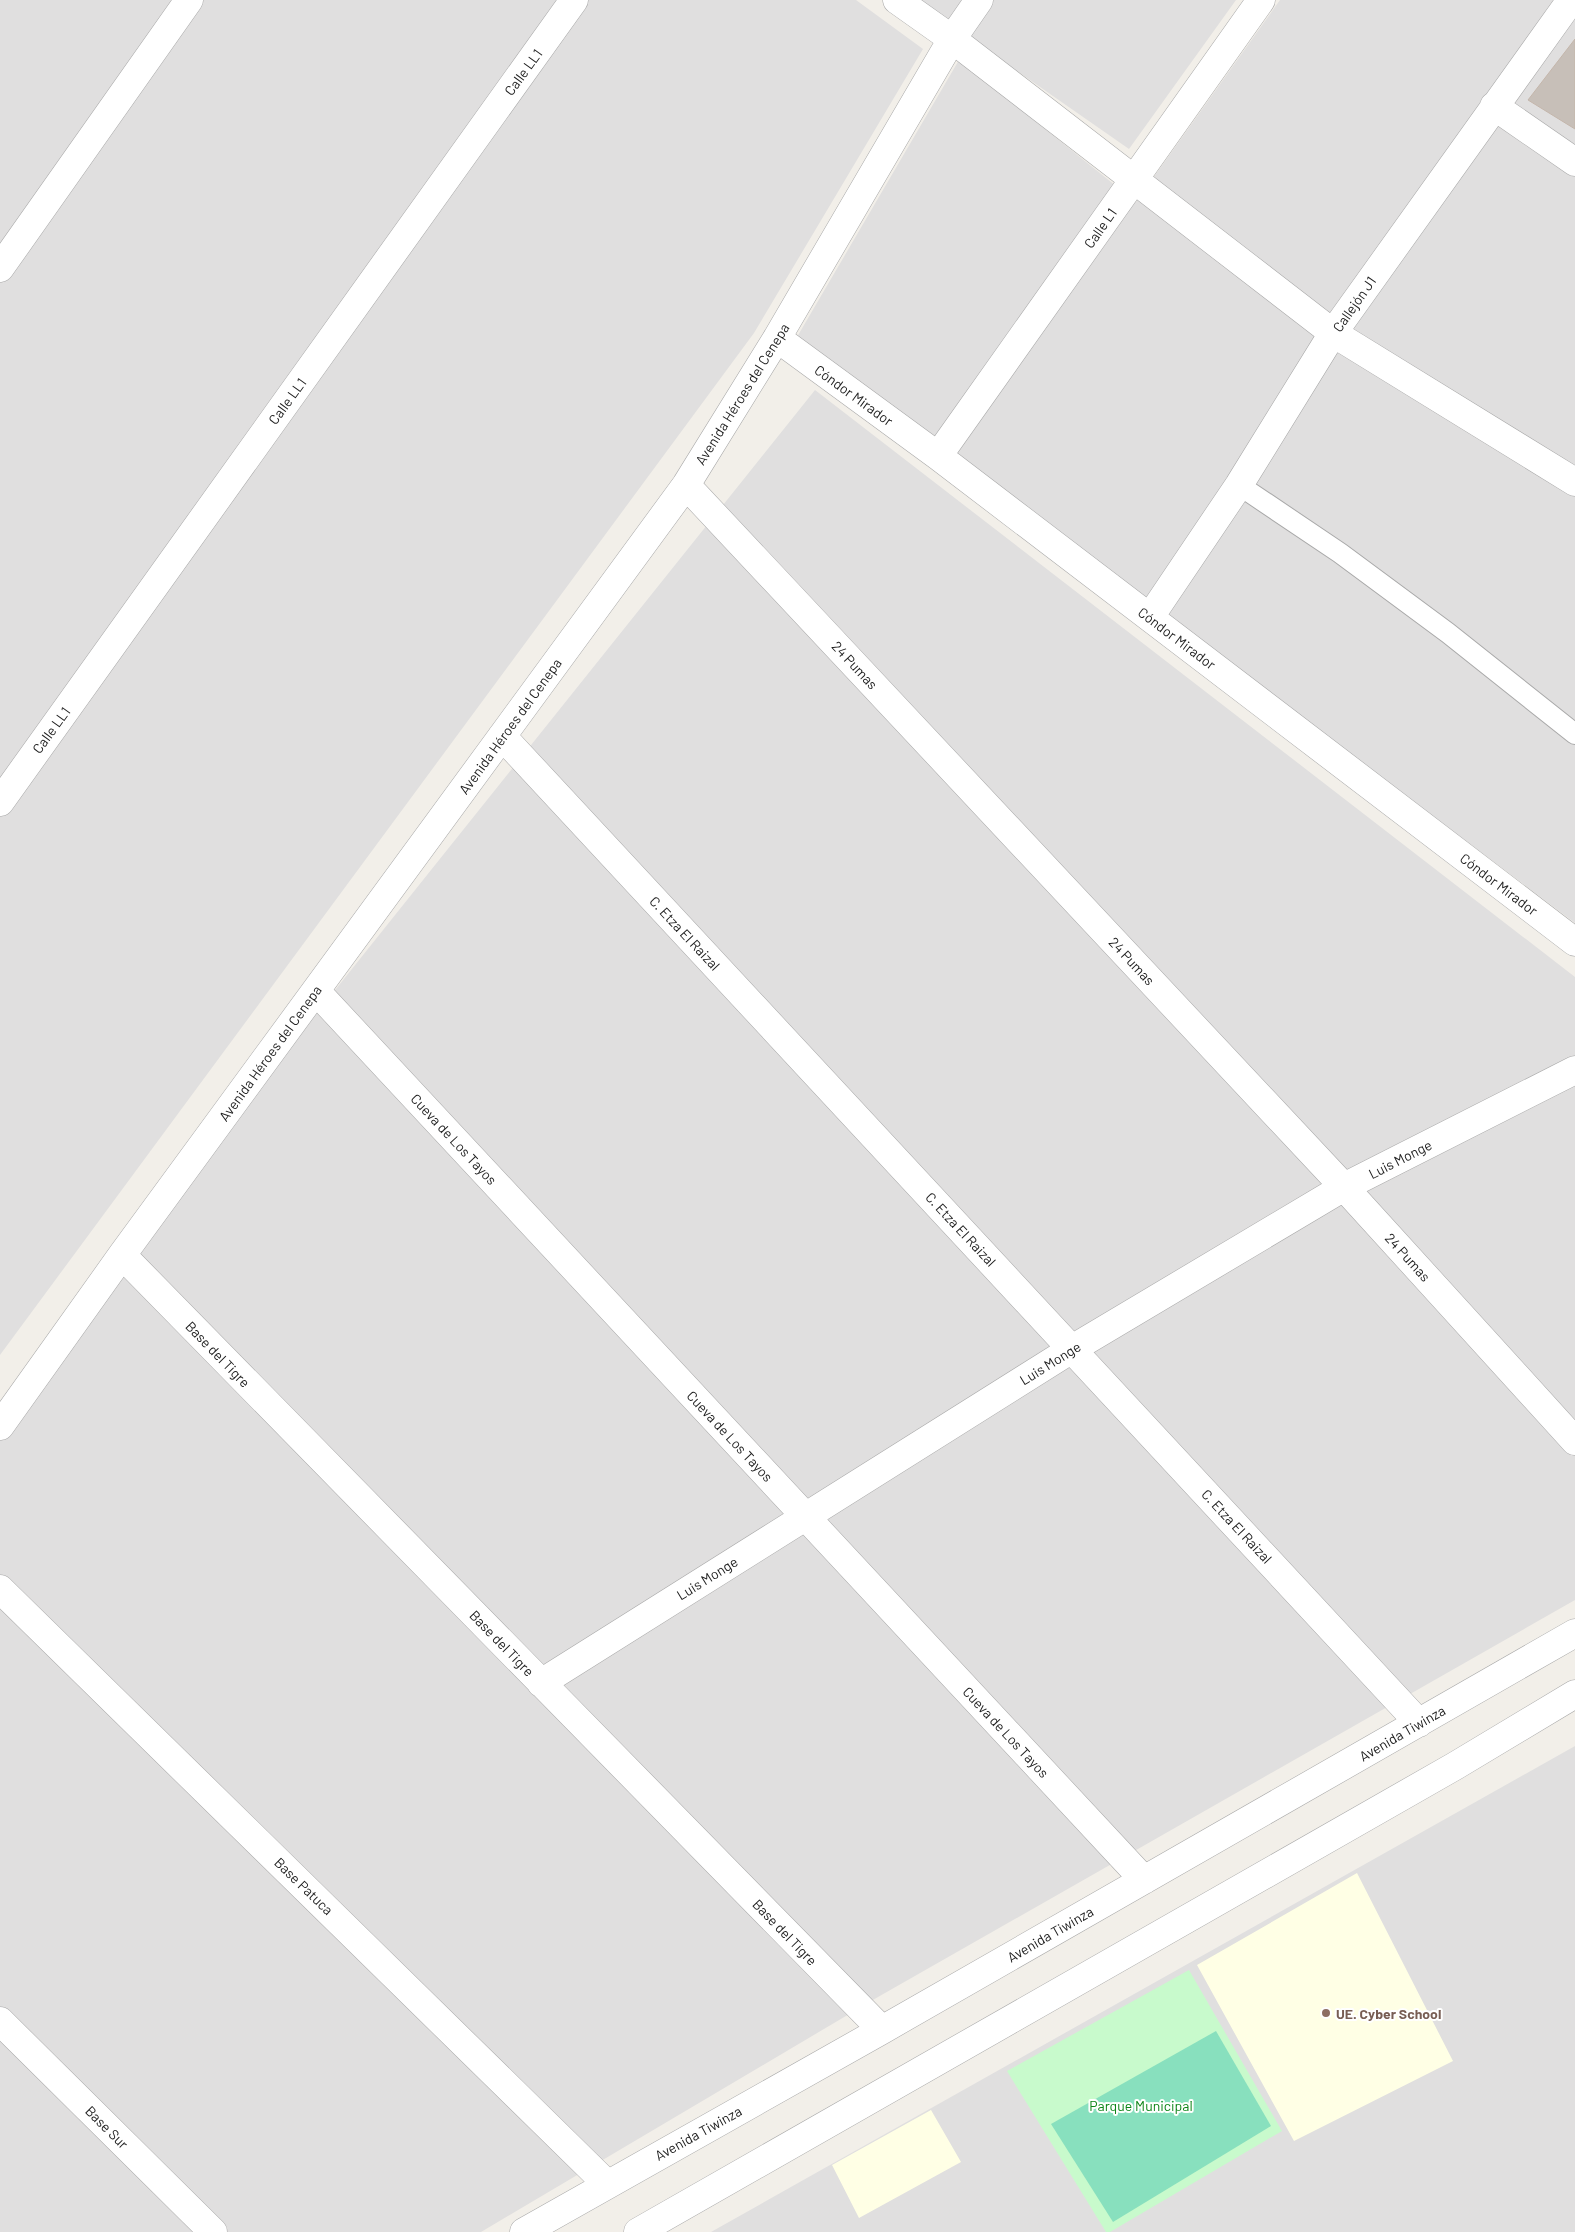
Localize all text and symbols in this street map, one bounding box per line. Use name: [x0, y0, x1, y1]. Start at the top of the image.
street label: Calle LL1: [501, 46, 545, 98]
street label: Calle L1: [1080, 205, 1120, 251]
street label: Callejón J1: [1329, 273, 1379, 335]
street label: Avenida Héroes del Cenepa: [691, 320, 793, 468]
street label: Cóndor Mirador: [811, 361, 897, 429]
street label: Calle LL1: [265, 375, 309, 427]
street label: Cóndor Mirador: [1135, 603, 1219, 673]
street label: 24 Pumas: [829, 638, 882, 693]
street label: Avenida Héroes del Cenepa: [455, 655, 565, 797]
street label: Calle LL1: [29, 704, 73, 756]
street label: Cóndor Mirador: [1457, 849, 1541, 919]
street label: C. Etza El Raizal: [646, 892, 724, 974]
street label: 24 Pumas: [1106, 934, 1159, 989]
street label: Avenida Héroes del Cenepa: [215, 982, 325, 1124]
street label: Cueva de Los Tayos: [407, 1090, 501, 1188]
street label: Luis Monge: [1366, 1136, 1434, 1182]
street label: C. Etza El Raizal: [922, 1188, 1000, 1270]
street label: 24 Pumas: [1382, 1229, 1434, 1285]
street label: Base del Tigre: [182, 1317, 254, 1391]
street label: Luis Monge: [1016, 1338, 1084, 1388]
street label: Cueva de Los Tayos: [683, 1387, 777, 1485]
street label: C. Etza El Raizal: [1198, 1485, 1276, 1567]
street label: Luis Monge: [673, 1553, 741, 1603]
street label: Base del Tigre: [466, 1606, 538, 1680]
street label: Cueva de Los Tayos: [959, 1683, 1053, 1781]
street label: Avenida Tiwinza: [1356, 1701, 1448, 1765]
street label: Base Patuca: [271, 1854, 337, 1918]
street label: Base del Tigre: [749, 1895, 821, 1969]
street label: Avenida Tiwinza: [1004, 1902, 1096, 1966]
place label: UE. Cyber School: [1336, 2005, 1441, 2022]
marker: UE. Cyber School: [1320, 2007, 1332, 2019]
park label: Parque Municipal: [1089, 2097, 1193, 2114]
street label: Base Sur: [82, 2102, 132, 2152]
street label: Avenida Tiwinza: [652, 2102, 744, 2164]

